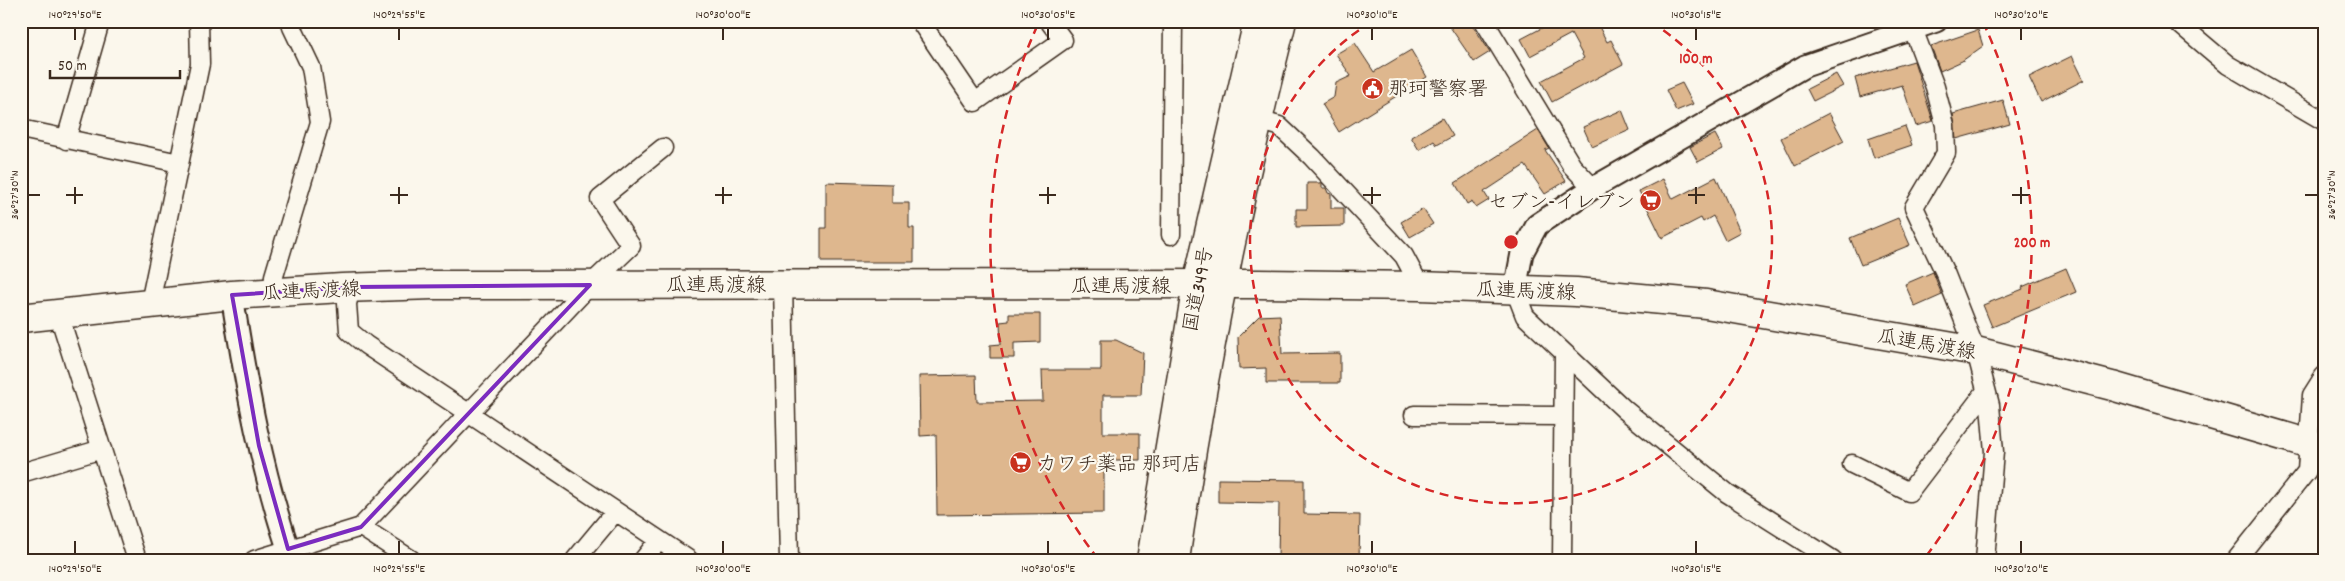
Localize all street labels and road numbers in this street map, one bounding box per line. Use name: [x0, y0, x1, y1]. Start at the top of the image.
street label: 国道349号: [1178, 245, 1222, 335]
street label: 瓜連馬渡線: [666, 273, 766, 301]
street label: 瓜連馬渡線: [1071, 274, 1171, 302]
street label: 瓜連馬渡線: [260, 276, 362, 310]
street label: 瓜連馬渡線: [1475, 277, 1576, 309]
street label: 瓜連馬渡線: [1875, 323, 1978, 368]

